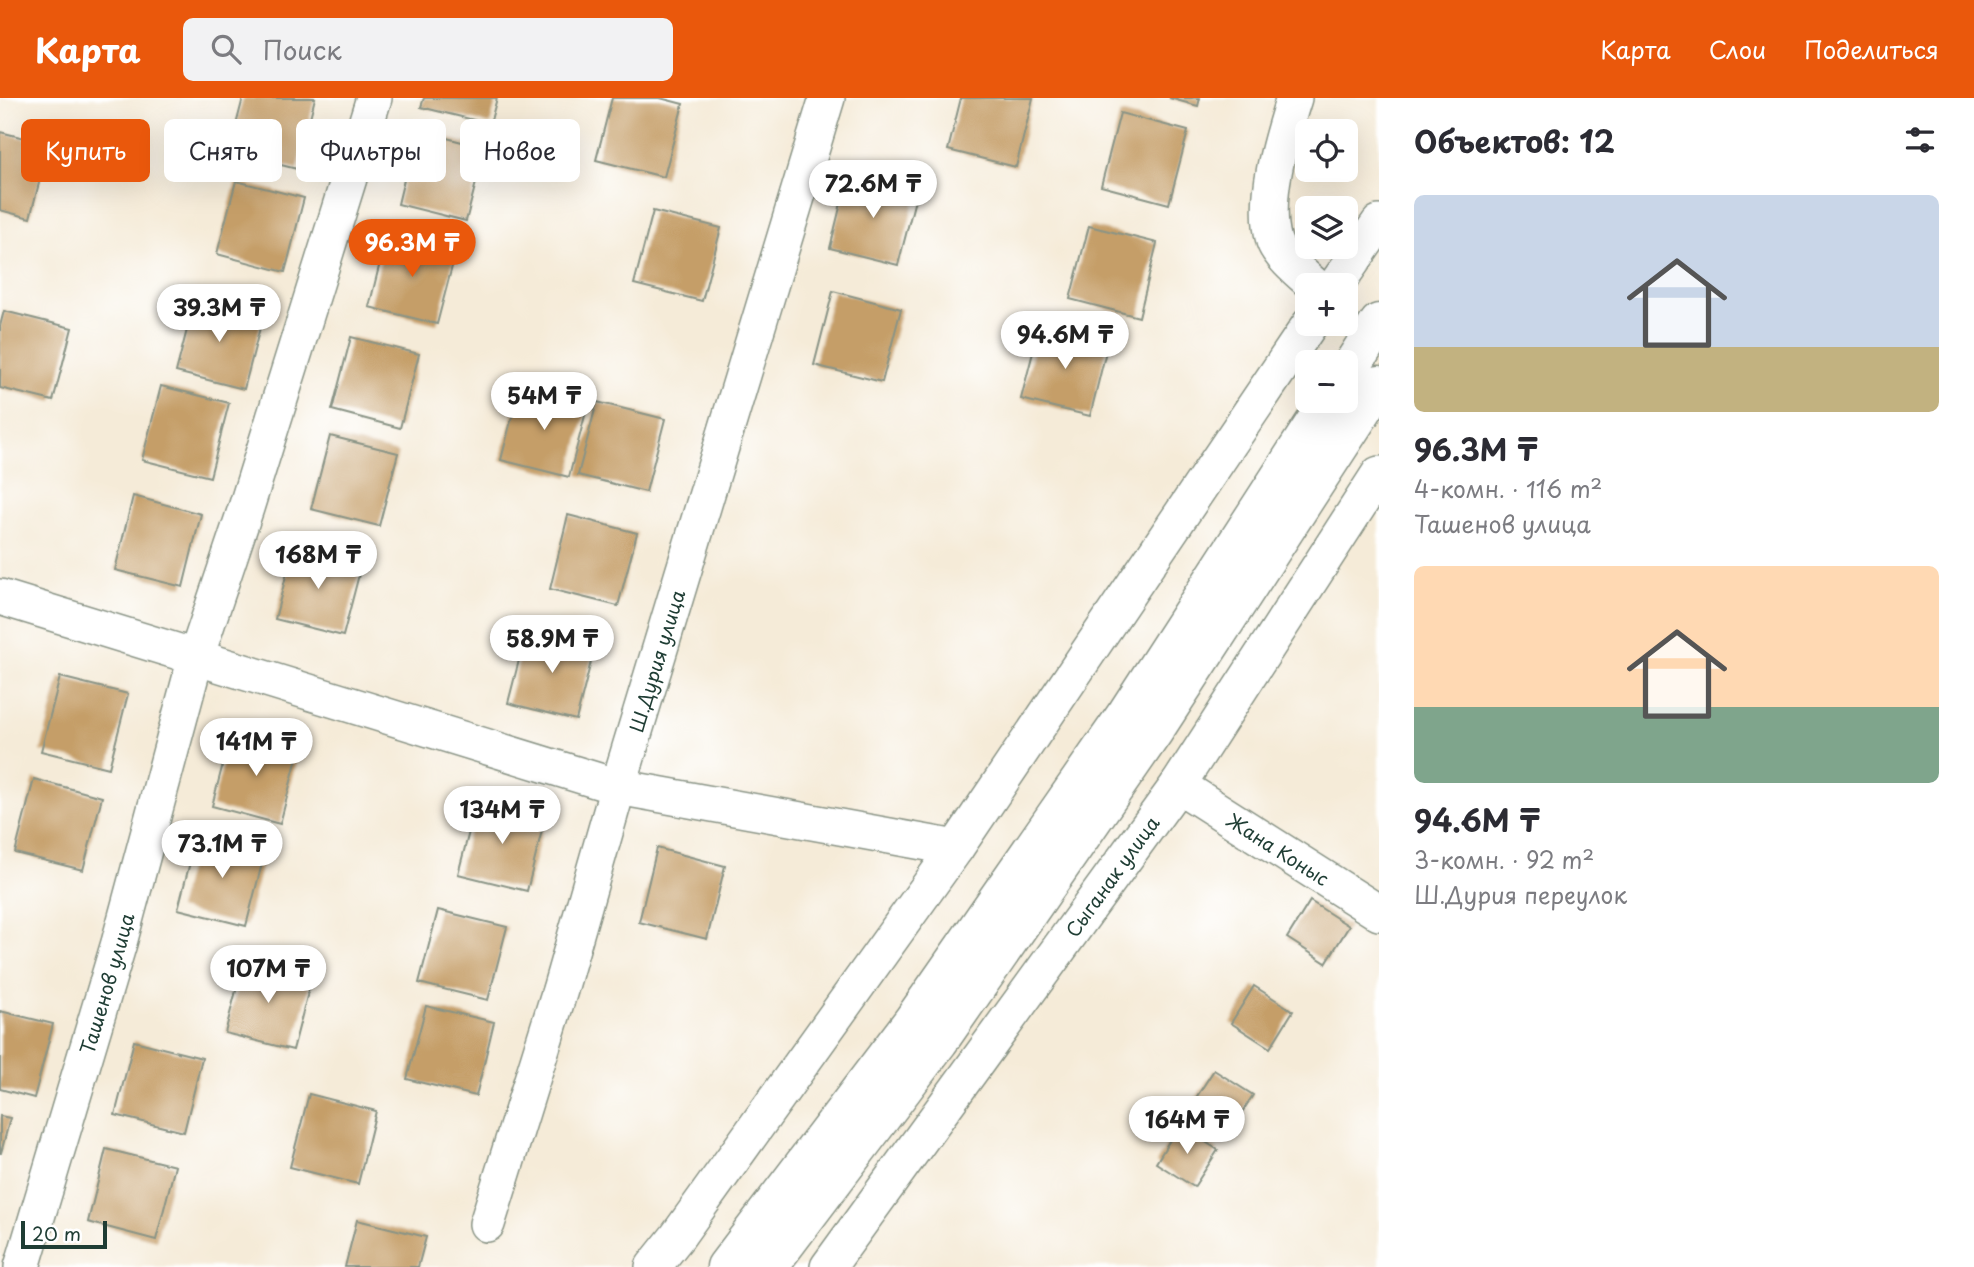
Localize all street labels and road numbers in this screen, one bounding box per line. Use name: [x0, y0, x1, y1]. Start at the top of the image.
street label: Ш.Дурия улица: [621, 586, 691, 736]
street label: Жана Коныс: [1221, 805, 1335, 892]
street label: Сыганак улица: [1058, 810, 1165, 943]
street label: Ташенов улица: [73, 910, 141, 1057]

